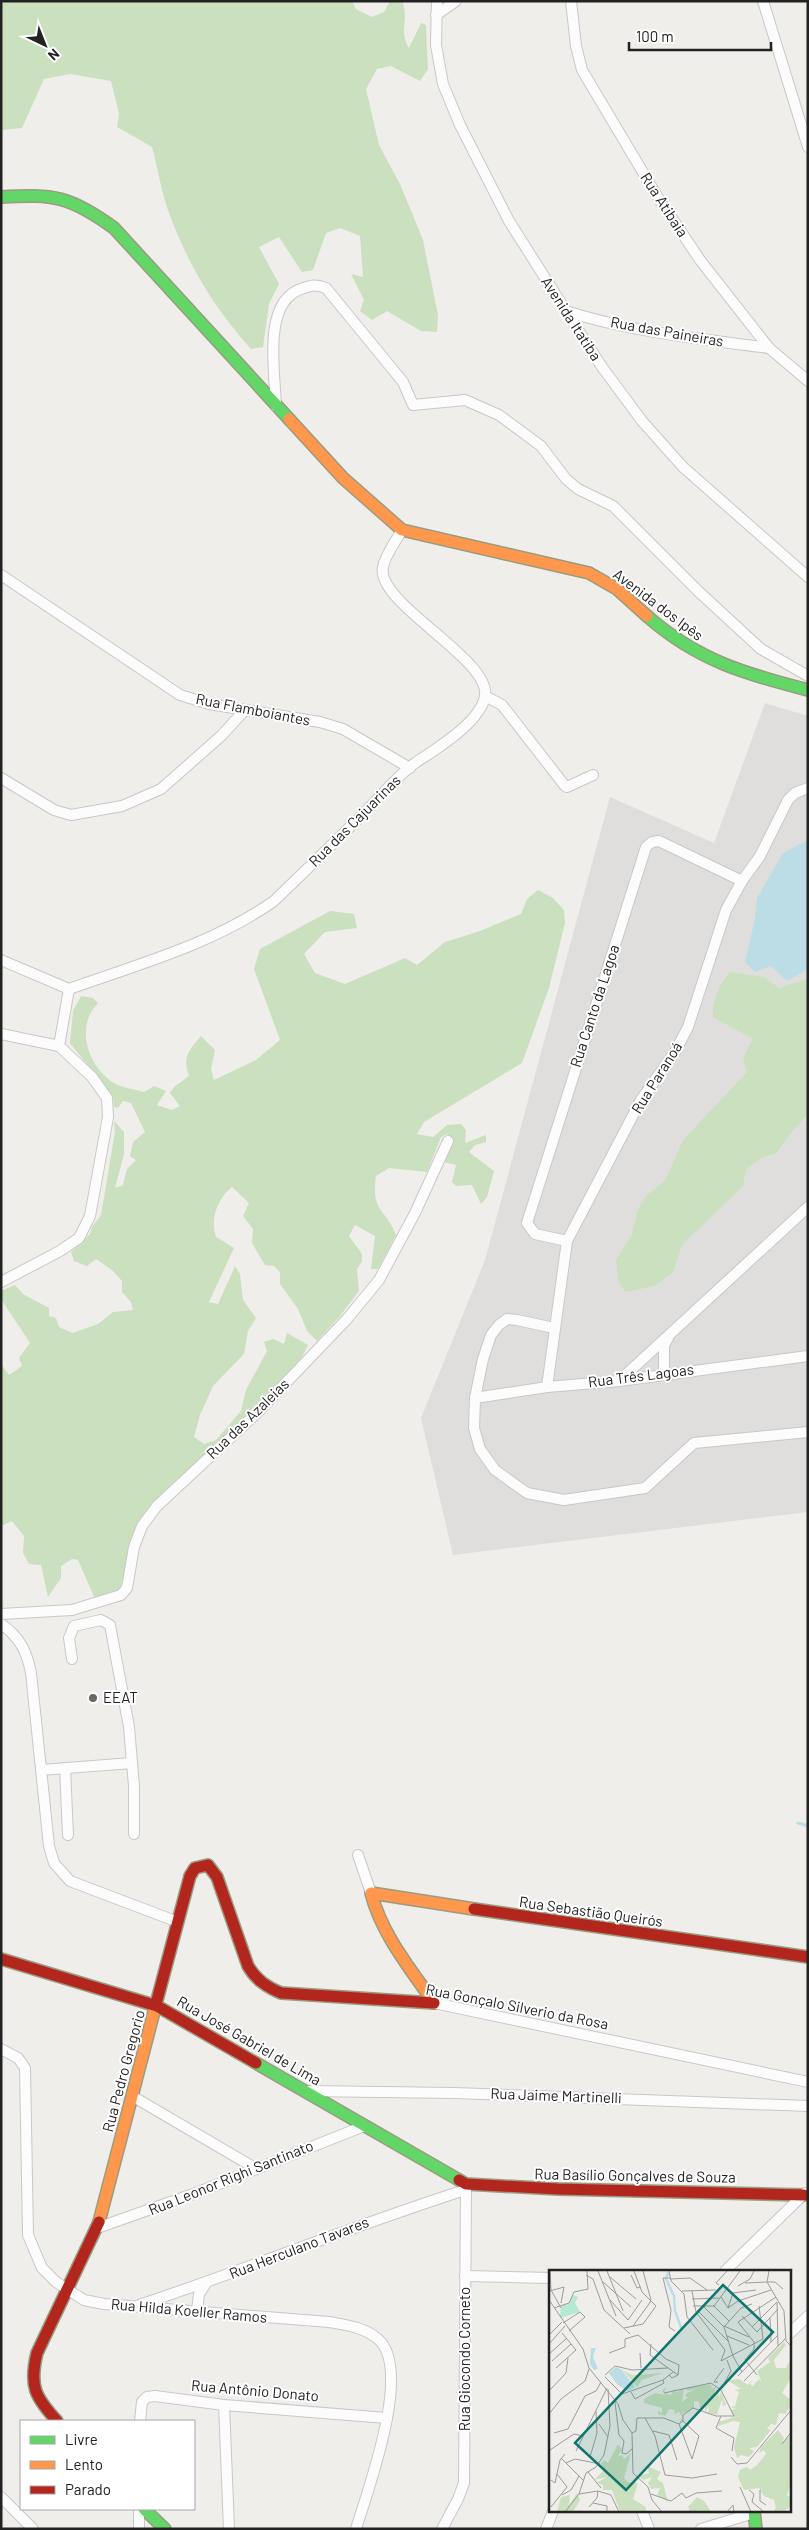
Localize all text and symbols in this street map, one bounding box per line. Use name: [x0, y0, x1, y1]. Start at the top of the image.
north arrow: [20, 20, 70, 70]
scale bar: [629, 20, 772, 52]
text: 100 m: [636, 27, 674, 45]
text: N: [45, 45, 63, 64]
street label: Rua Atibaia: [637, 169, 692, 240]
street label: Avenida Itatiba: [538, 273, 606, 364]
street label: Rua das Paineiras: [609, 312, 725, 350]
street label: Avenida dos Ipês: [610, 565, 707, 644]
street label: Rua Flamboiantes: [195, 689, 312, 729]
street label: Rua das Cajuarinas: [305, 771, 404, 870]
street label: Rua Canto da Lagoa: [566, 942, 622, 1069]
street label: Rua Paranoá: [627, 1038, 685, 1117]
street label: Rua Três Lagoas: [587, 1360, 695, 1390]
street label: Rua das Azaleias: [202, 1374, 292, 1462]
place label: EEAT: [103, 1688, 138, 1706]
marker: EEAT: [87, 1692, 99, 1704]
street label: Rua Sebastião Queirós: [518, 1892, 664, 1930]
street label: Rua Gonçalo Silverio da Rosa: [424, 1979, 610, 2033]
street label: Rua José Gabriel de Lima: [174, 1992, 325, 2089]
street label: Rua Pedro Gregorio: [98, 2008, 148, 2134]
street label: Rua Jaime Martinelli: [490, 2084, 622, 2106]
street label: Rua Leonor Righi Santinato: [146, 2136, 316, 2218]
street label: Rua Basílio Gonçalves de Souza: [534, 2164, 736, 2186]
street label: Rua Herculano Tavares: [226, 2212, 371, 2282]
inset map: [549, 2270, 792, 2512]
street label: Rua Giocondo Corneto: [455, 2287, 473, 2431]
street label: Rua Hilda Koeller Ramos: [110, 2294, 268, 2326]
street label: Rua Antônio Donato: [191, 2375, 320, 2405]
legend: [20, 2420, 195, 2510]
text: Livre: [65, 2430, 98, 2448]
text: Lento: [65, 2455, 103, 2473]
text: Parado: [65, 2480, 111, 2498]

